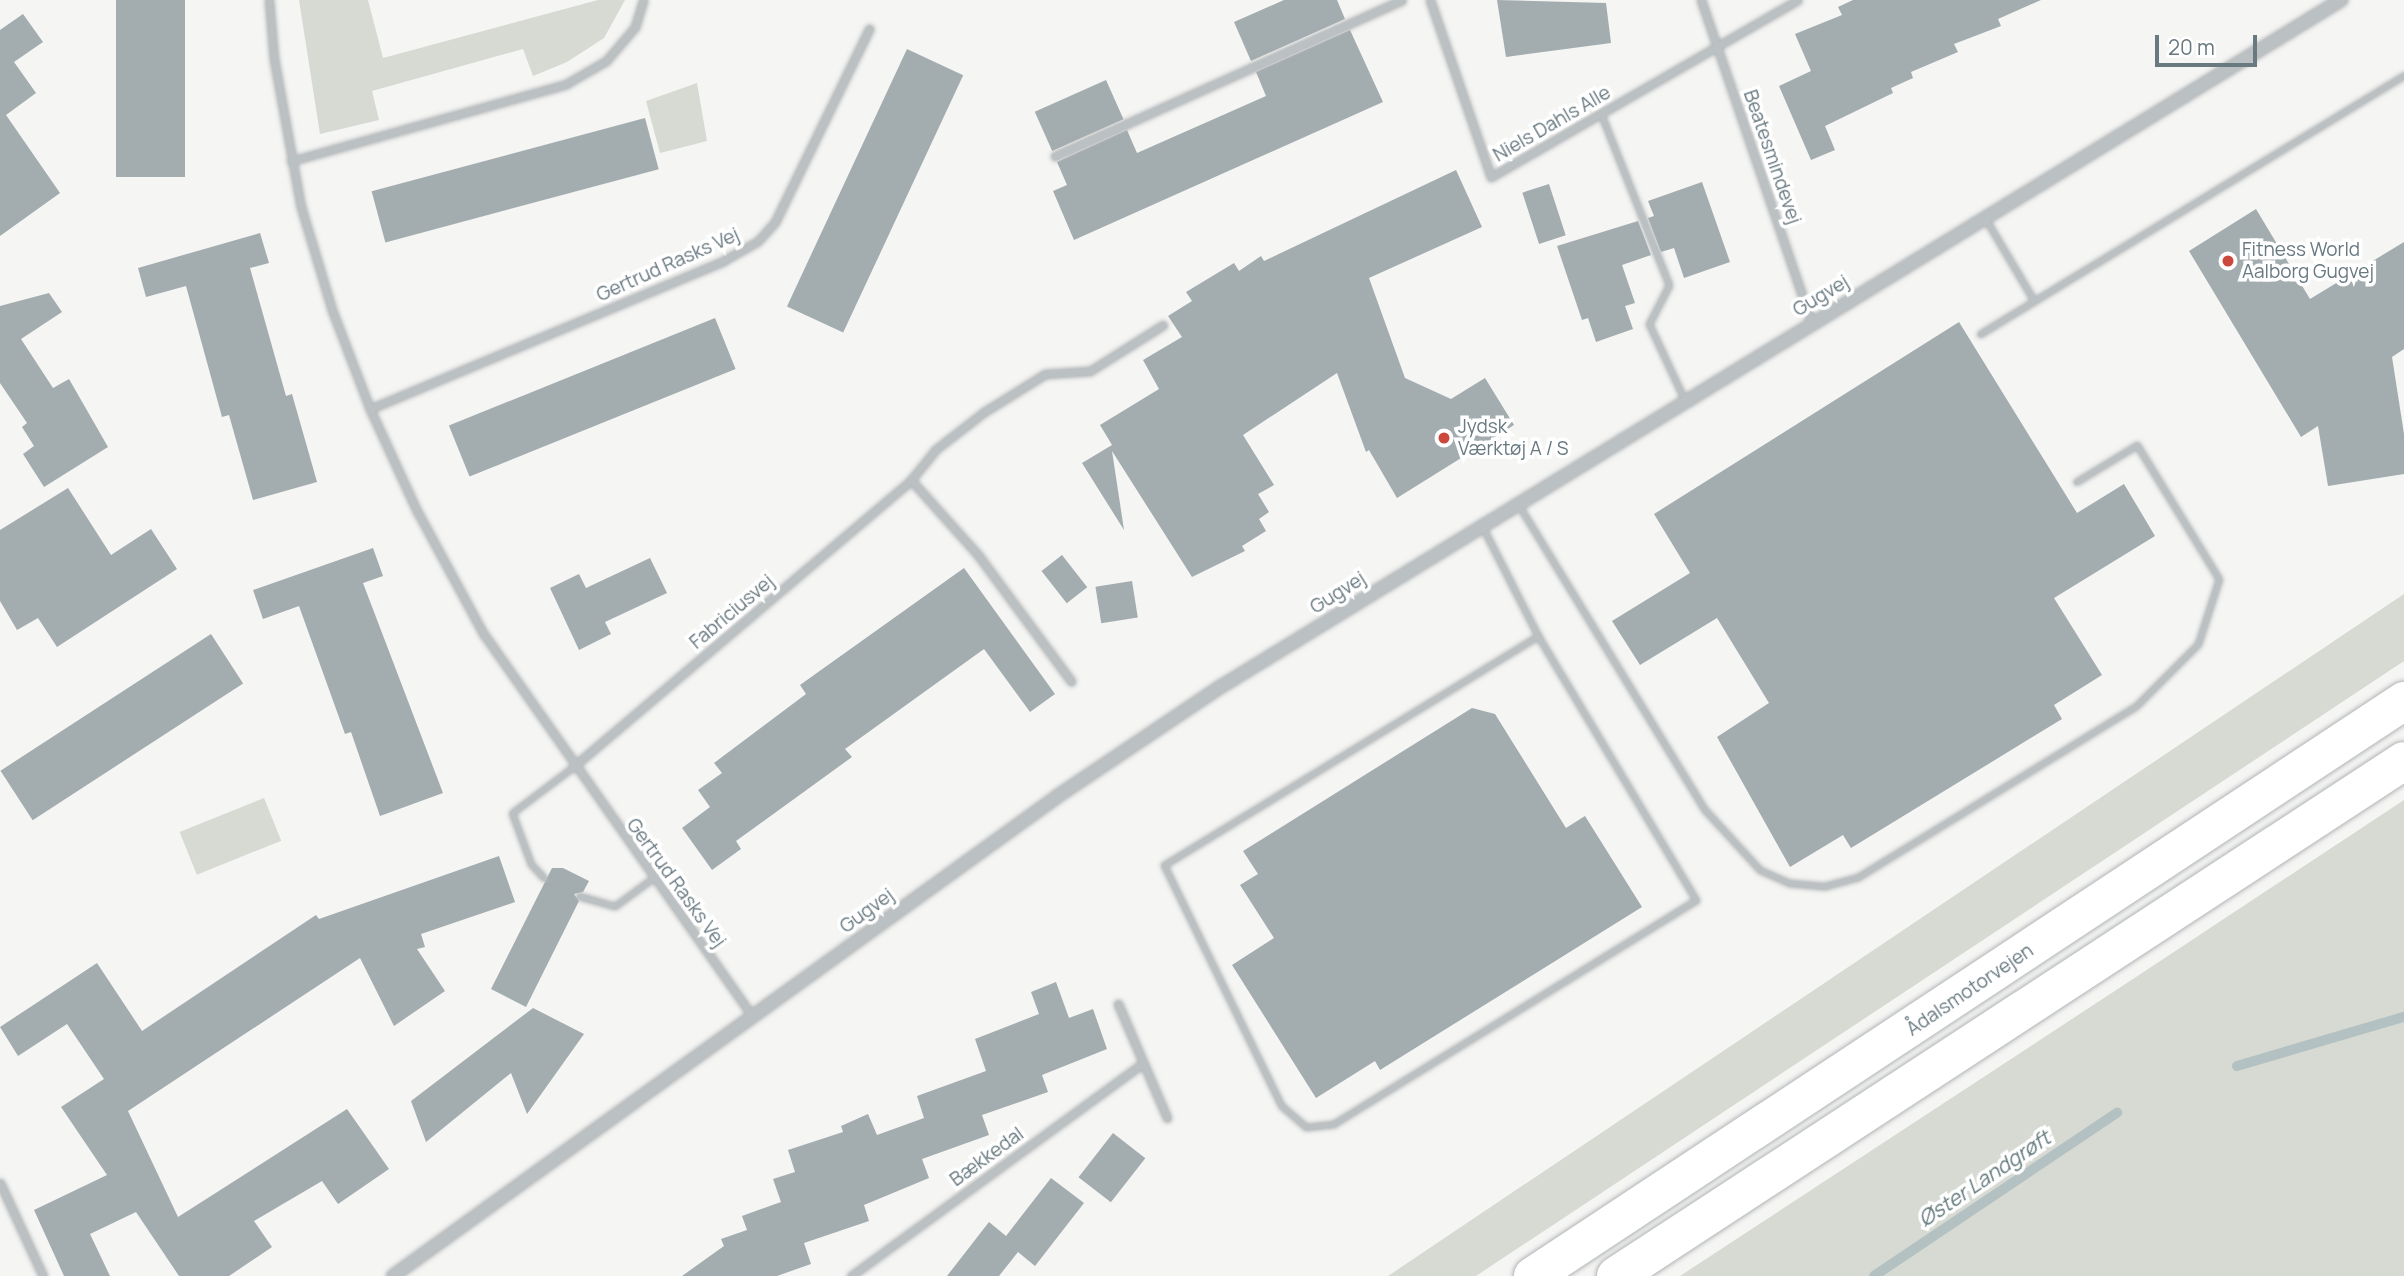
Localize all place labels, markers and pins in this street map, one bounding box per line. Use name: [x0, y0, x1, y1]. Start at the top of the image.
place label: Fitness World Aalborg Gugvej: [2242, 239, 2374, 283]
marker: Fitness World Aalborg Gugvej: [2220, 253, 2236, 269]
place label: Jydsk Værktøj A / S: [1458, 416, 1569, 460]
marker: Jydsk Værktøj A / S: [1436, 430, 1452, 446]

